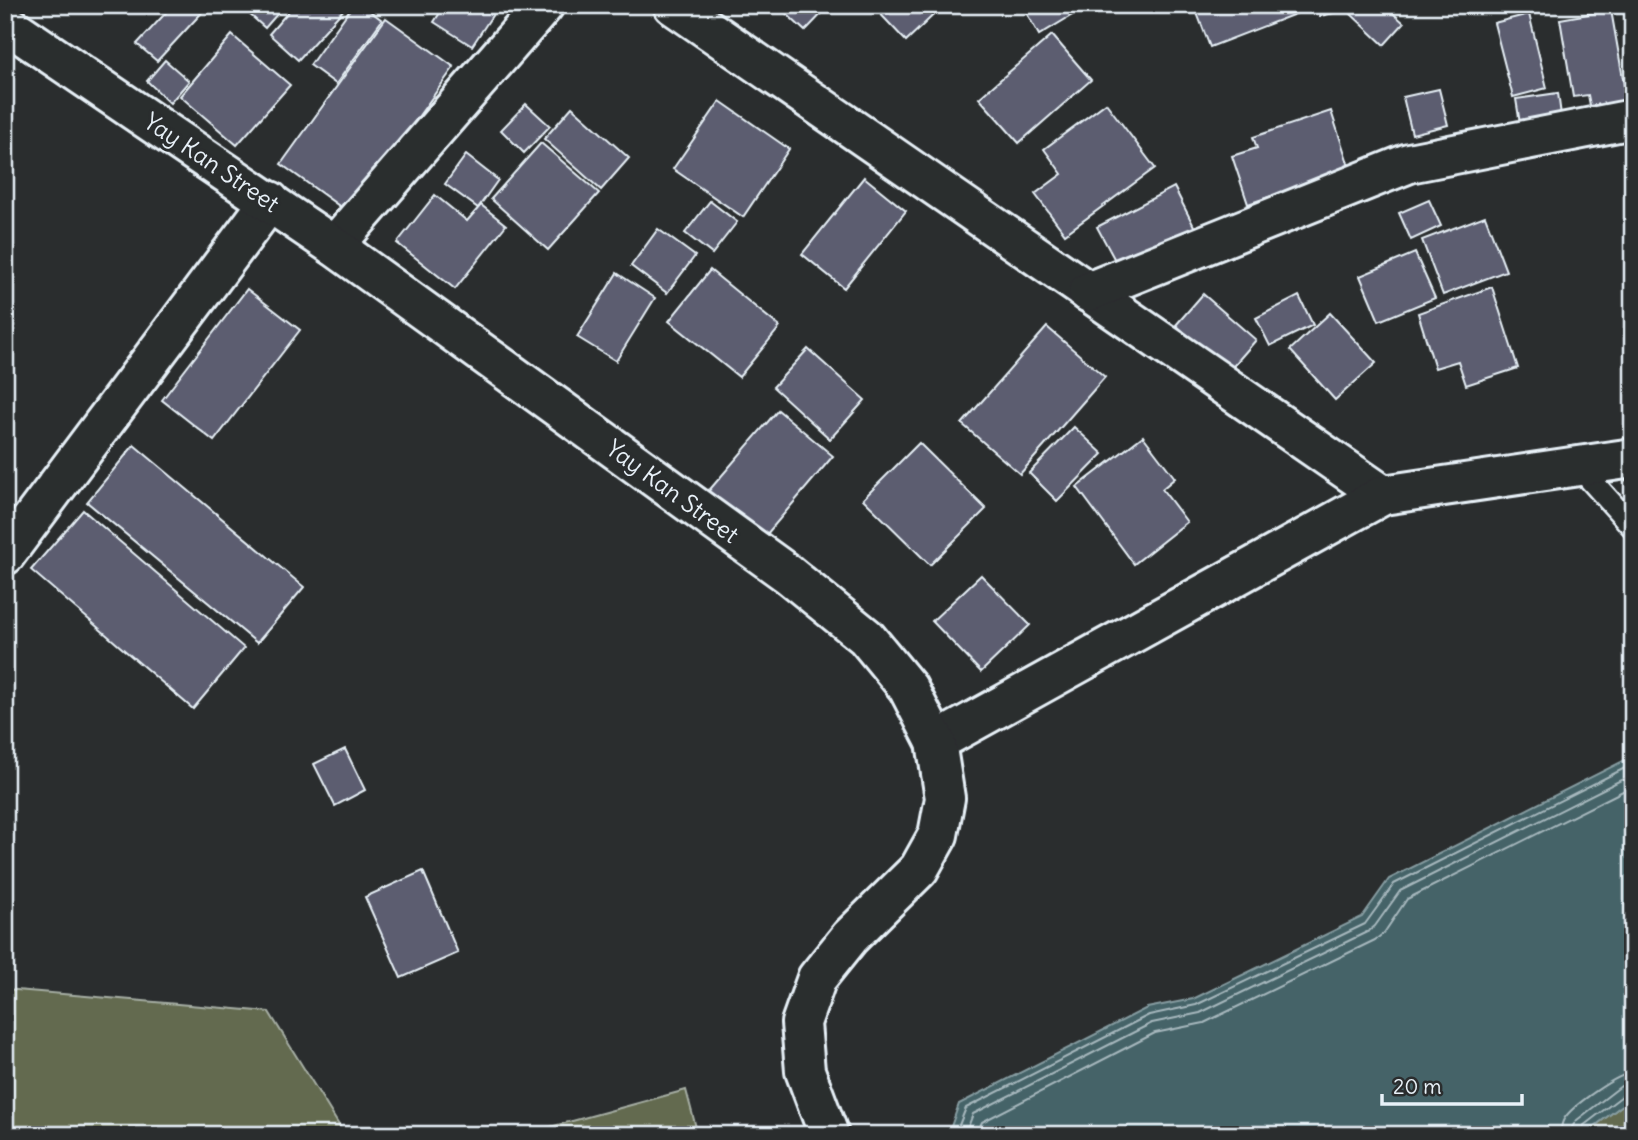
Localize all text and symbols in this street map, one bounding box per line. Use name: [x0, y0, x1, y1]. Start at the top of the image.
street label: Yay Kan Street: [139, 106, 285, 218]
street label: Yay Kan Street: [601, 433, 745, 549]
scale bar: [1382, 1063, 1522, 1107]
text: 20 m: [1393, 1073, 1442, 1100]

